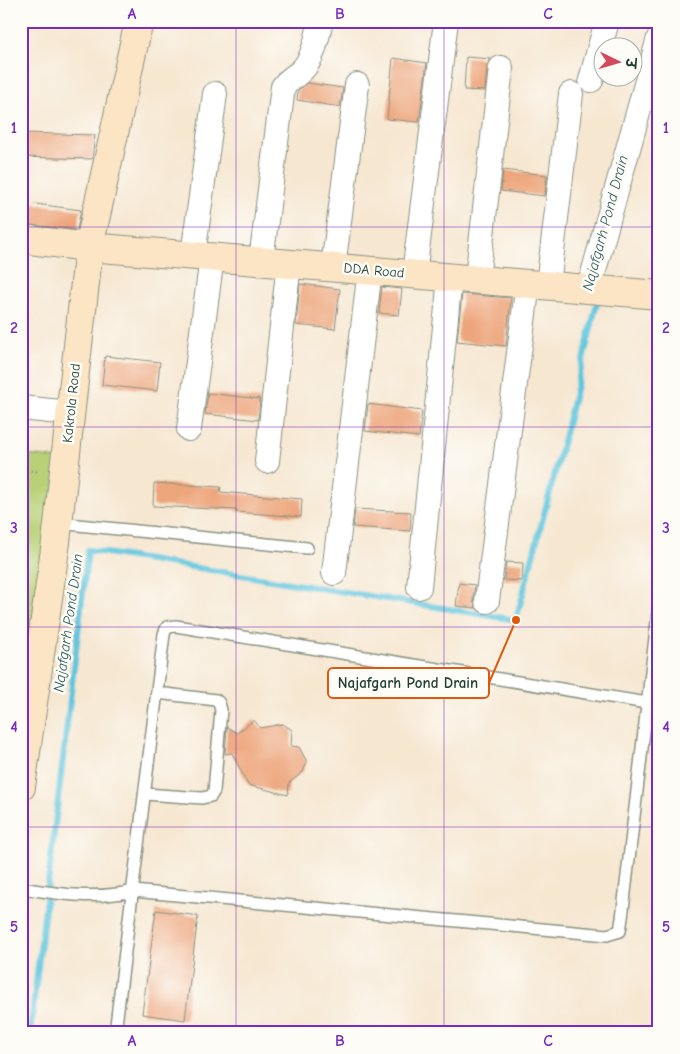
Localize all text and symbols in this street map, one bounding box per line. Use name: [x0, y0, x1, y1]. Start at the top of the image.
text: A: [128, 5, 137, 23]
text: B: [335, 5, 345, 23]
text: C: [543, 5, 553, 23]
north arrow: [592, 38, 642, 88]
text: उ: [621, 56, 640, 70]
text: 1: [11, 119, 17, 137]
text: 1: [663, 119, 669, 137]
water label: Najafgarh Pond Drain: [578, 153, 632, 293]
street label: DDA Road: [343, 259, 405, 282]
text: 2: [10, 319, 18, 337]
text: 2: [662, 319, 670, 337]
street label: Kakrola Road: [59, 362, 84, 444]
text: 3: [10, 519, 18, 537]
text: 3: [662, 519, 670, 537]
water label: Najafgarh Pond Drain: [49, 553, 87, 693]
callout: Najafgarh Pond Drain: [328, 668, 489, 698]
text: Najafgarh Pond Drain: [338, 674, 478, 692]
text: 4: [10, 718, 18, 736]
text: 4: [662, 718, 670, 736]
text: 5: [10, 918, 18, 936]
text: 5: [662, 918, 670, 936]
text: A: [128, 1032, 137, 1050]
text: B: [335, 1032, 345, 1050]
text: C: [543, 1032, 553, 1050]

